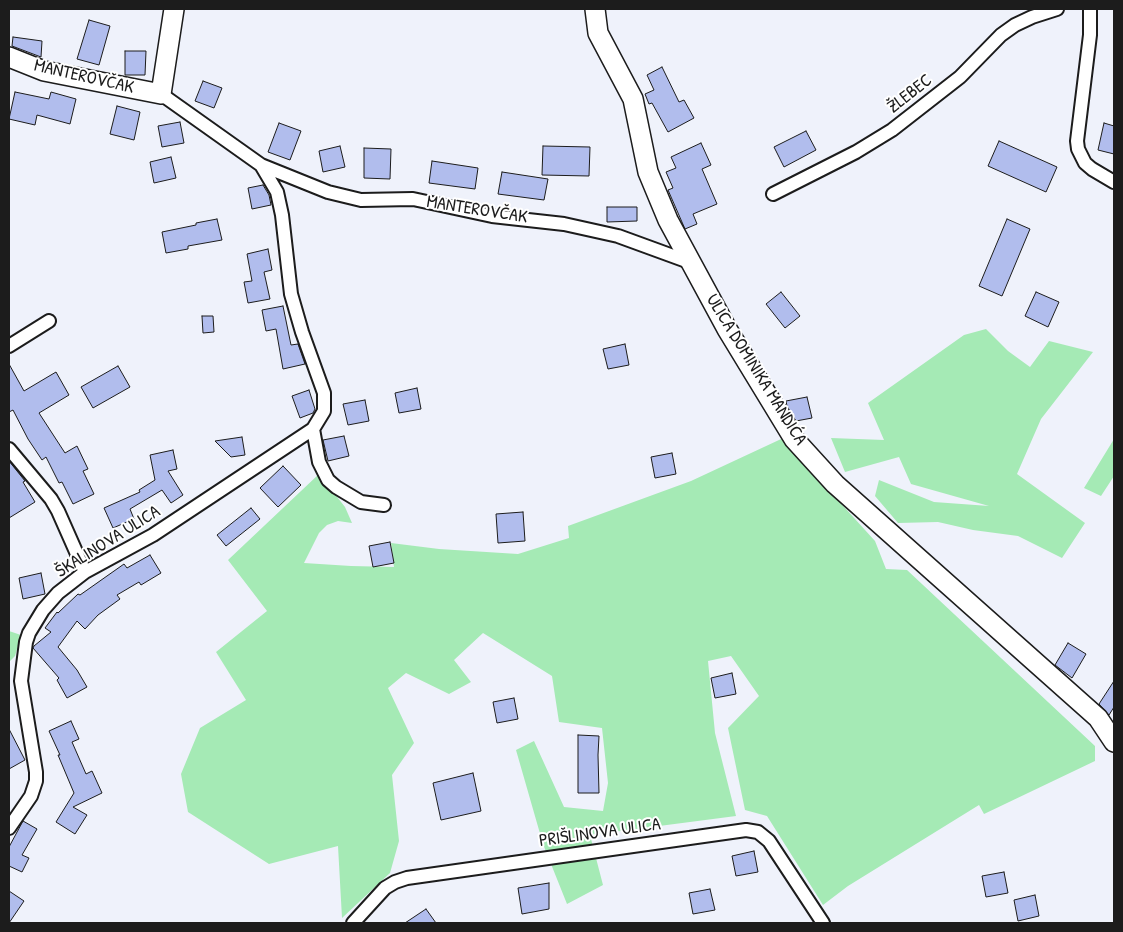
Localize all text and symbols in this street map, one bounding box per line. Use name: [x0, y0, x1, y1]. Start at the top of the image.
street label: MANTEROVČAK: [32, 55, 136, 99]
street label: ŽLEBEC: [883, 70, 937, 118]
street label: MANTEROVČAK: [425, 191, 529, 229]
street label: ULICA DOMINIKA MANDIĆA: [701, 291, 811, 449]
street label: ŠKALINOVA ULICA: [52, 501, 164, 583]
street label: PRIŠLINOVA ULICA: [538, 814, 662, 852]

